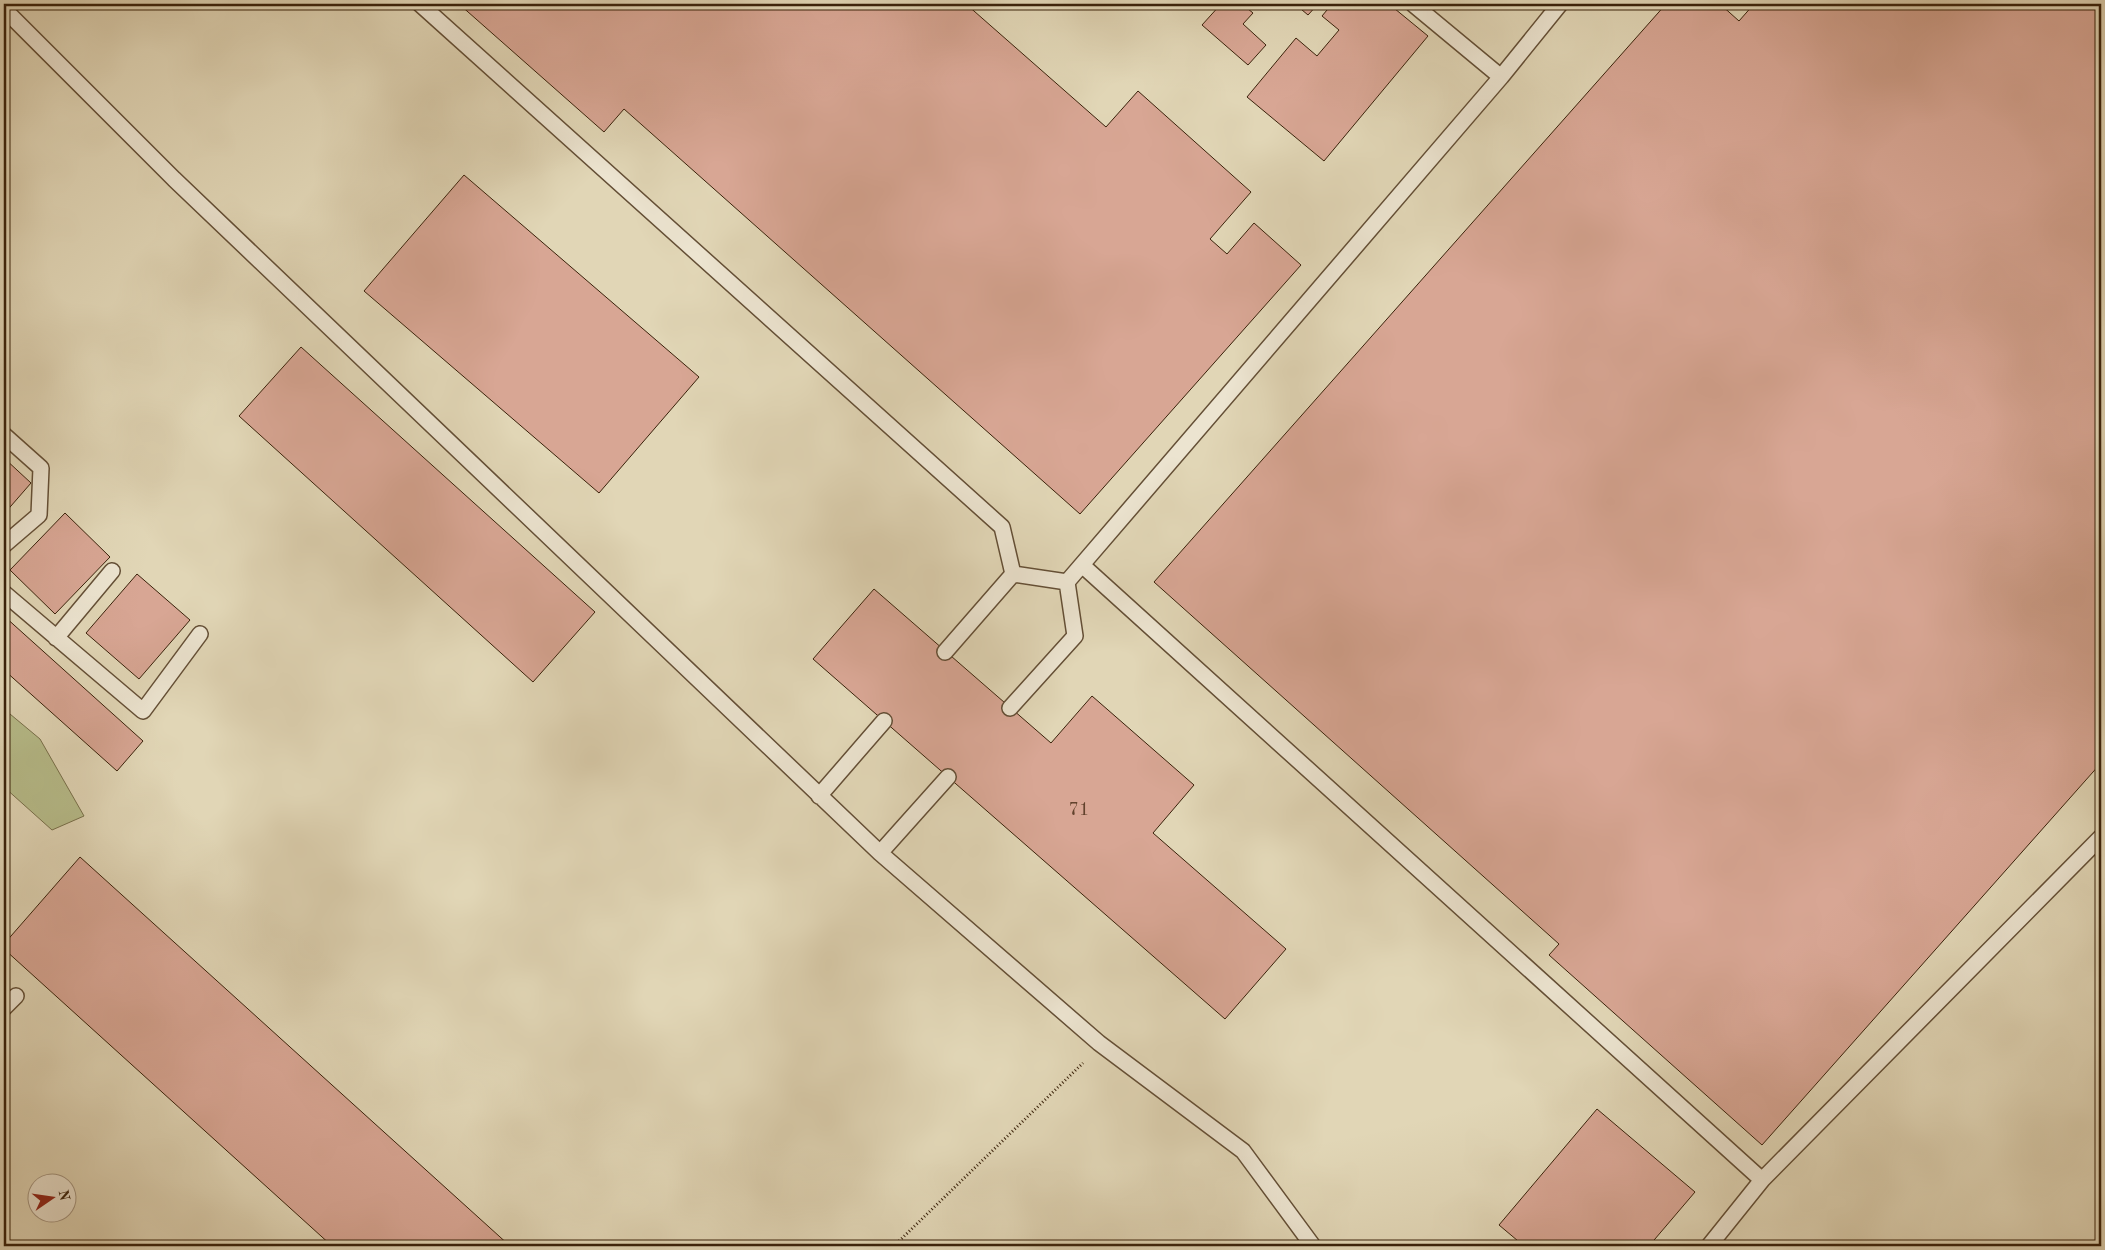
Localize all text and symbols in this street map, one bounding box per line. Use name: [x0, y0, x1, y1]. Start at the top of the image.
house number: 71: [1069, 801, 1089, 819]
north arrow: [28, 1172, 78, 1222]
text: N: [56, 1189, 72, 1202]

